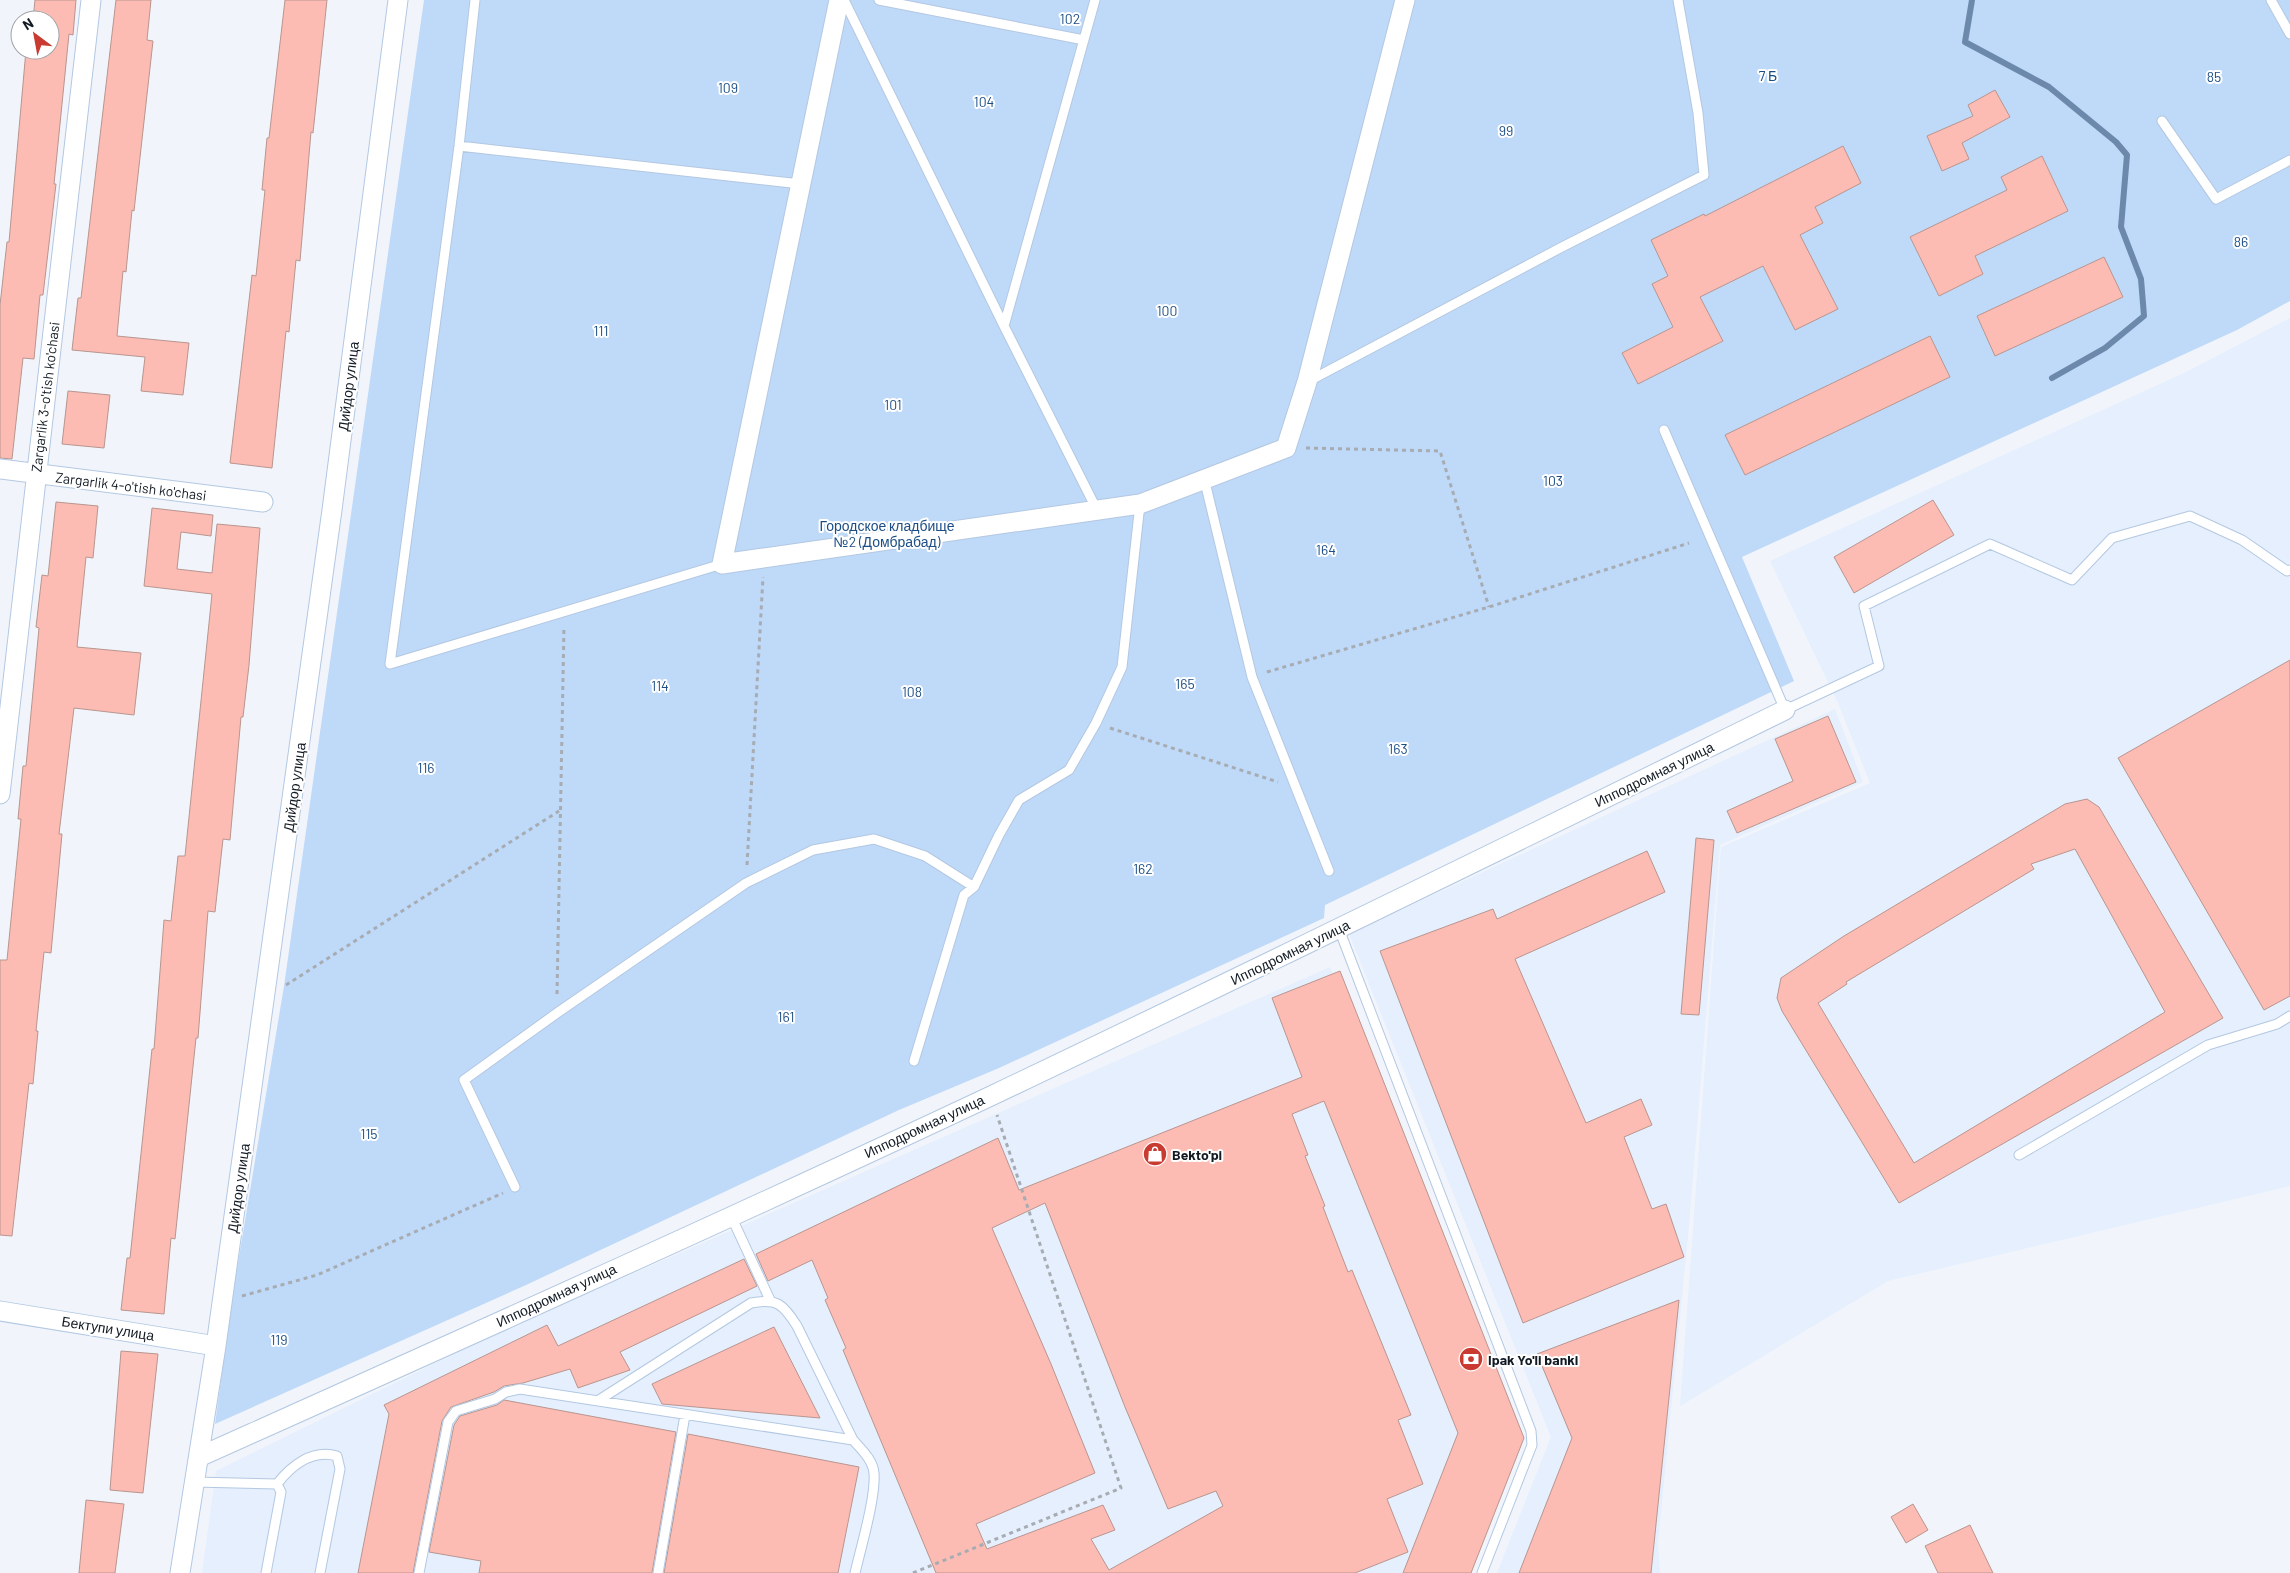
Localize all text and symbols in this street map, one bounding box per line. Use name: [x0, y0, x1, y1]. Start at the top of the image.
north arrow: [10, 10, 60, 60]
park label: 102: [1060, 10, 1080, 27]
text: N: [19, 14, 36, 33]
park label: 7 Б: [1759, 67, 1777, 84]
park label: 85: [2207, 68, 2221, 85]
park label: 109: [718, 79, 738, 96]
park label: 104: [974, 93, 994, 110]
park label: 99: [1499, 122, 1513, 139]
park label: 86: [2234, 233, 2248, 250]
park label: 100: [1157, 302, 1177, 319]
street label: Zargarlik 3-o'tish ko'chasi: [27, 321, 63, 473]
park label: 111: [594, 322, 608, 339]
street label: Дийдор улица: [334, 340, 362, 432]
park label: 101: [884, 396, 902, 413]
street label: Zargarlik 4-o'tish ko'chasi: [55, 468, 207, 504]
park label: 103: [1543, 472, 1563, 489]
park label: Городское кладбище №2 (Домбрабад): [820, 517, 955, 550]
park label: 164: [1316, 541, 1336, 558]
park label: 165: [1175, 675, 1195, 692]
park label: 114: [651, 677, 669, 694]
park label: 108: [902, 683, 922, 700]
street label: Ипподромная улица: [1592, 738, 1717, 810]
park label: 163: [1388, 740, 1408, 757]
street label: Дийдор улица: [279, 741, 309, 833]
park label: 116: [417, 759, 435, 776]
park label: 162: [1133, 860, 1153, 877]
street label: Ипподромная улица: [1228, 916, 1353, 988]
park label: 161: [778, 1008, 794, 1025]
street label: Ипподромная улица: [861, 1091, 987, 1161]
park label: 115: [360, 1125, 378, 1142]
shop icon: Bekto'pi: [1142, 1141, 1168, 1167]
street label: Дийдор улица: [223, 1142, 253, 1234]
place label: Bekto'pi: [1172, 1146, 1222, 1163]
street label: Ипподромная улица: [493, 1260, 619, 1330]
street label: Бектупи улица: [60, 1312, 156, 1344]
park label: 119: [270, 1331, 288, 1348]
bank icon: Ipak Yo'li banki: [1458, 1346, 1484, 1372]
place label: Ipak Yo'li banki: [1488, 1351, 1578, 1368]

